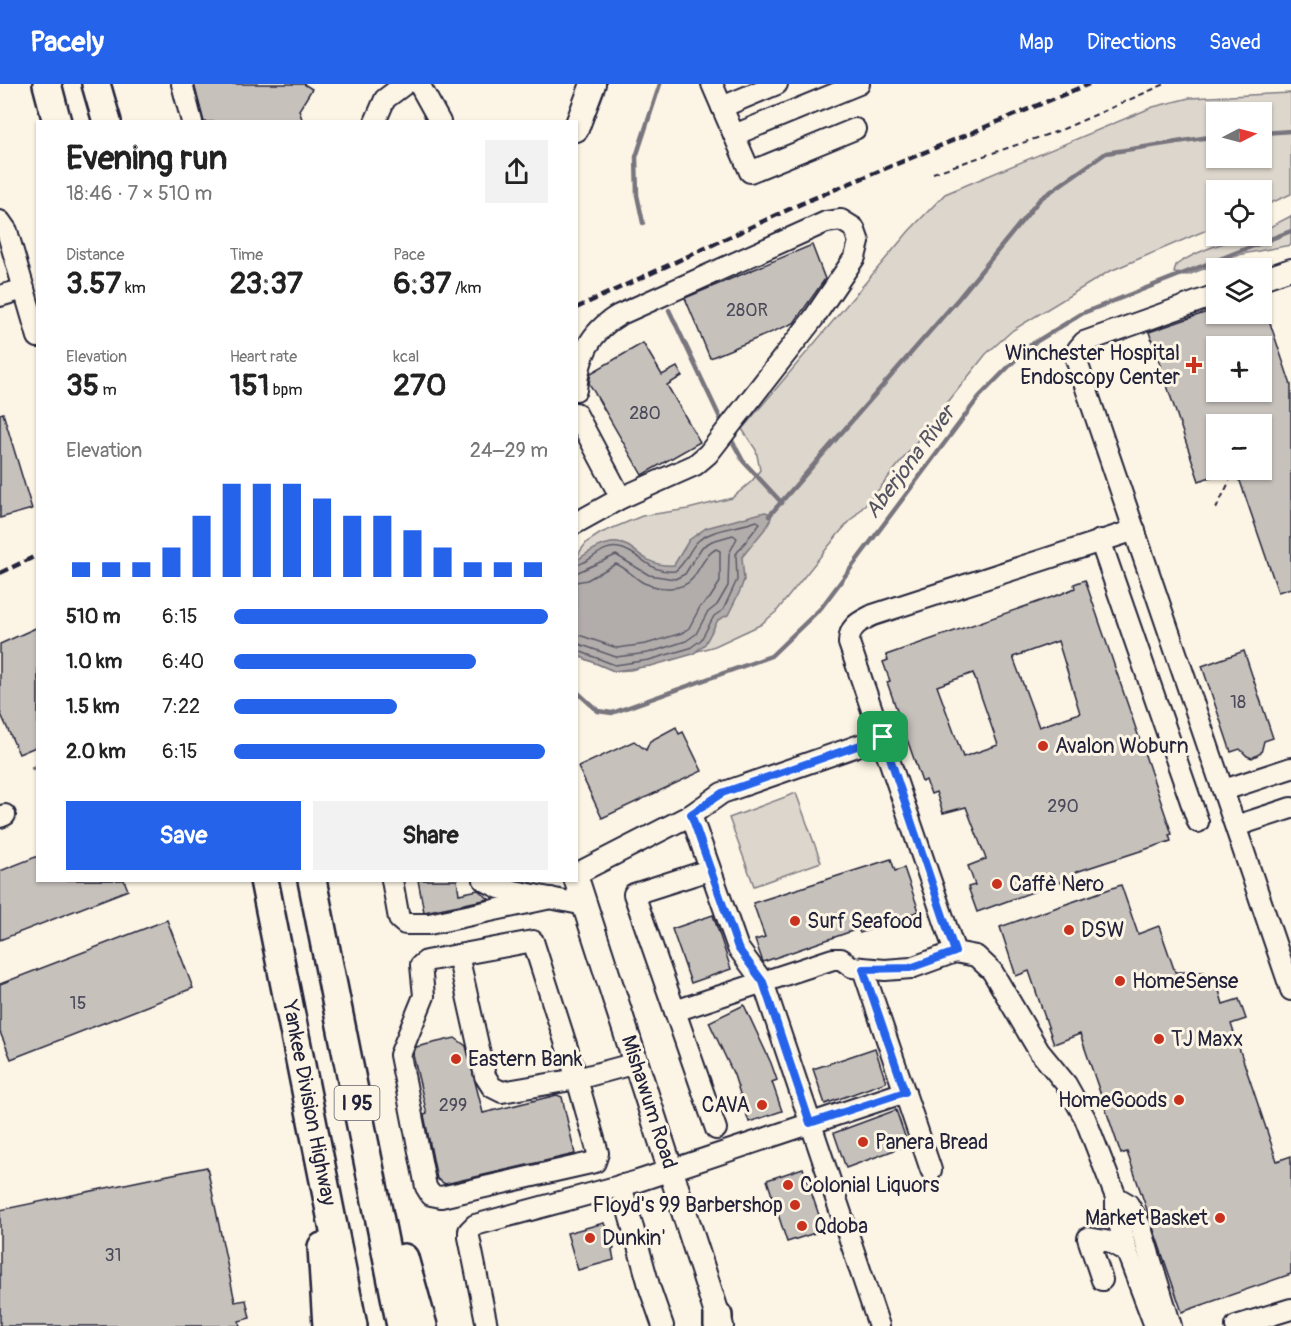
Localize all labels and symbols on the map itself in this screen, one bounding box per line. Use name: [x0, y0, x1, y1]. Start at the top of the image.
north arrow: [1206, 102, 1272, 168]
house number: 280R: [726, 299, 768, 322]
place label: Winchester Hospital Endoscopy Center: [1005, 340, 1180, 391]
marker: Winchester Hospital Endoscopy Center: [1185, 356, 1203, 374]
water label: Aberjona River: [859, 398, 963, 524]
house number: 280: [629, 402, 661, 425]
house number: 18: [1230, 691, 1246, 714]
pin: [857, 711, 908, 762]
place label: Avalon Woburn: [1055, 733, 1189, 760]
marker: Avalon Woburn: [1036, 739, 1050, 753]
house number: 290: [1047, 795, 1079, 818]
place label: Caffè Nero: [1009, 871, 1104, 898]
marker: Caffè Nero: [990, 877, 1004, 891]
place label: Surf Seafood: [807, 908, 923, 935]
marker: Surf Seafood: [788, 914, 802, 928]
place label: DSW: [1081, 917, 1124, 944]
marker: DSW: [1062, 923, 1076, 937]
place label: HomeSense: [1132, 968, 1239, 995]
marker: HomeSense: [1113, 974, 1127, 988]
house number: 15: [70, 992, 86, 1015]
street label: Yankee Division Highway: [276, 997, 342, 1208]
place label: TJ Maxx: [1171, 1026, 1243, 1053]
street label: Mishawum Road: [615, 1032, 683, 1172]
marker: TJ Maxx: [1152, 1032, 1166, 1046]
place label: Eastern Bank: [468, 1046, 583, 1073]
marker: Eastern Bank: [449, 1052, 463, 1066]
road number: I 95: [334, 1086, 380, 1120]
place label: HomeGoods: [1058, 1087, 1168, 1114]
place label: CAVA: [702, 1092, 750, 1119]
marker: HomeGoods: [1172, 1093, 1186, 1107]
house number: 299: [439, 1094, 467, 1117]
marker: CAVA: [755, 1098, 769, 1112]
place label: Panera Bread: [875, 1129, 988, 1156]
marker: Panera Bread: [856, 1135, 870, 1149]
place label: Colonial Liquors: [800, 1172, 940, 1199]
marker: Colonial Liquors: [781, 1178, 795, 1192]
place label: Floyd's 99 Barbershop: [593, 1192, 783, 1219]
marker: Floyd's 99 Barbershop: [788, 1198, 802, 1212]
place label: Market Basket: [1085, 1205, 1209, 1232]
marker: Market Basket: [1213, 1211, 1227, 1225]
place label: Qdoba: [814, 1213, 868, 1240]
marker: Qdoba: [795, 1219, 809, 1233]
place label: Dunkin': [602, 1225, 666, 1252]
marker: Dunkin': [583, 1231, 597, 1245]
house number: 31: [104, 1244, 122, 1267]

